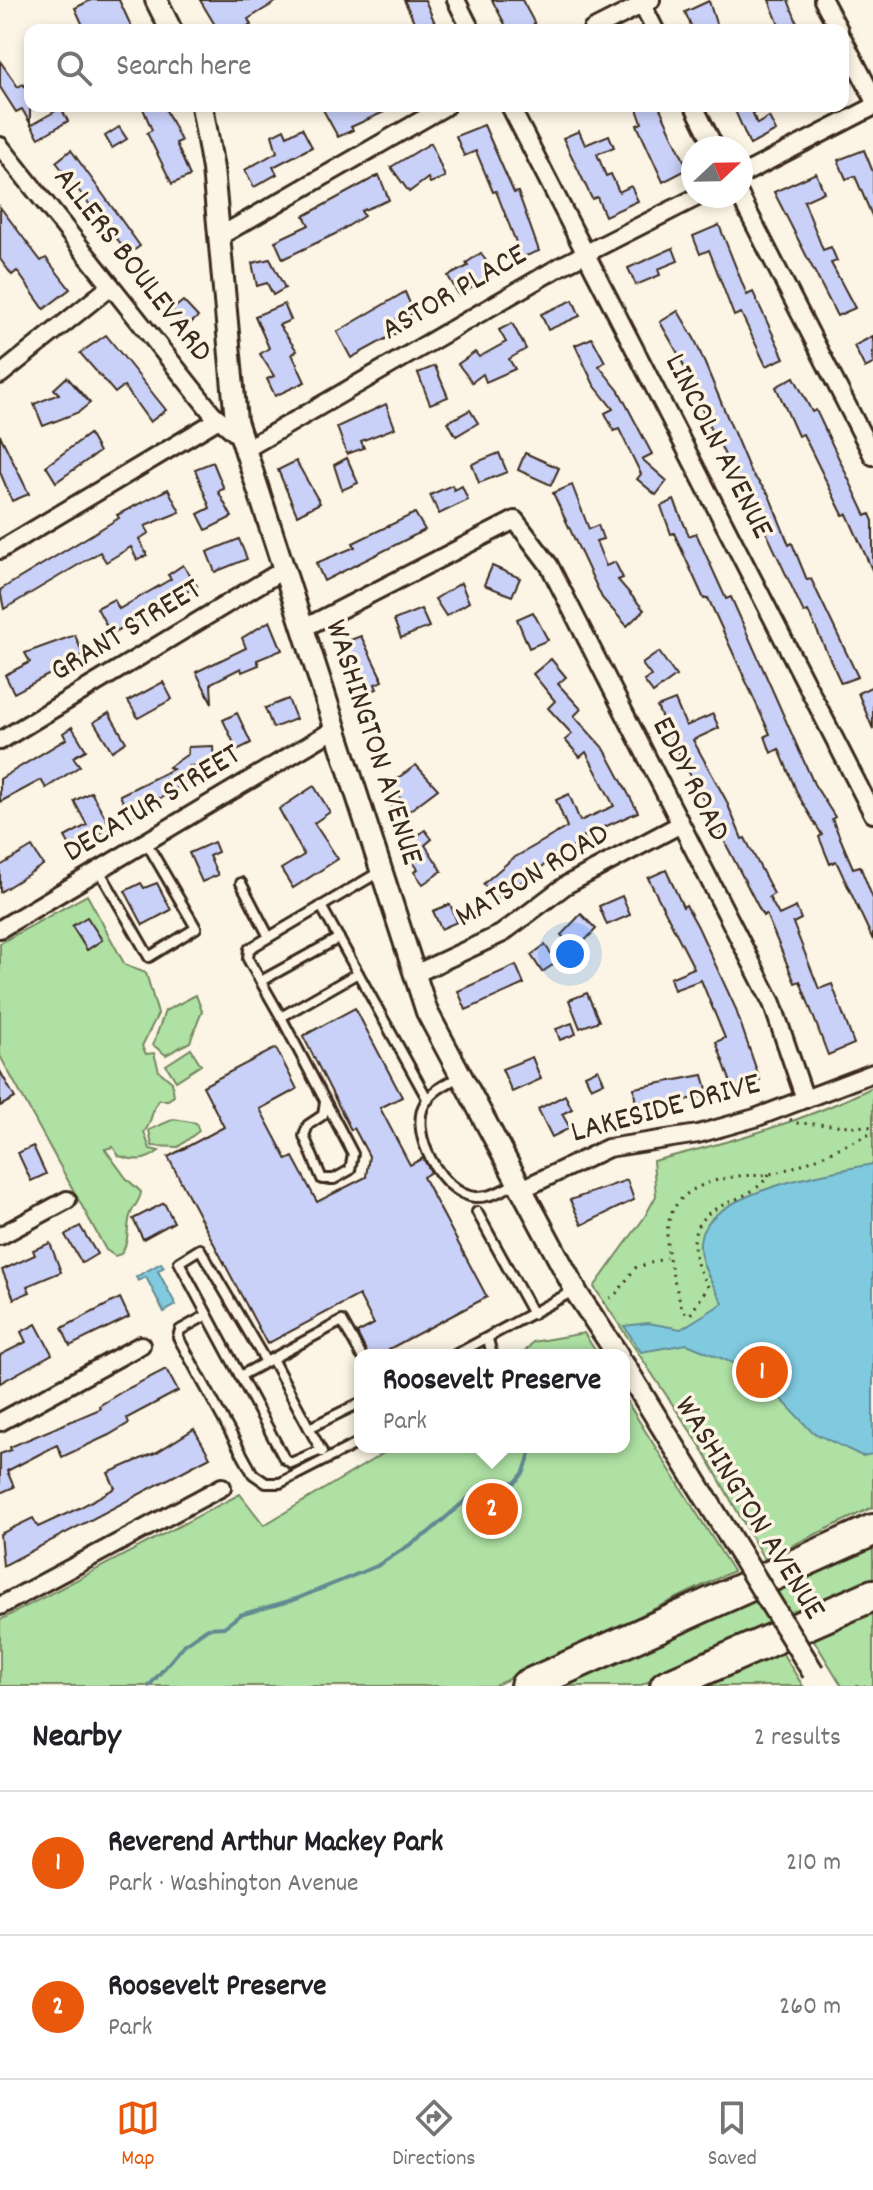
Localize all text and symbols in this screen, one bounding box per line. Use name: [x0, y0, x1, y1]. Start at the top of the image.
search box: [24, 24, 849, 112]
icon: search: [52, 46, 96, 90]
text: Search here: [116, 47, 252, 90]
north arrow: [681, 136, 753, 208]
street label: ALLERS BOULEVARD: [40, 159, 222, 373]
street label: ASTOR PLACE: [374, 234, 537, 354]
street label: LINCOLN AVENUE: [651, 346, 784, 548]
street label: GRANT STREET: [43, 569, 212, 695]
street label: WASHINGTON AVENUE: [311, 614, 434, 872]
street label: EDDY ROAD: [638, 710, 740, 850]
street label: DECATUR STREET: [56, 734, 251, 876]
street label: MATSON ROAD: [447, 813, 619, 941]
your location: [550, 934, 590, 974]
street label: LAKESIDE DRIVE: [566, 1063, 766, 1157]
pin: 1: [736, 1342, 788, 1402]
popup: [354, 1349, 630, 1453]
text: Roosevelt Preserve: [383, 1361, 601, 1404]
street label: WASHINGTON AVENUE: [661, 1388, 835, 1630]
text: Park: [383, 1404, 427, 1441]
pin: 2: [466, 1479, 518, 1539]
text: Nearby: [32, 1714, 121, 1763]
text: 2 results: [754, 1720, 841, 1757]
text: Reverend Arthur Mackey Park: [108, 1823, 443, 1866]
text: 1: [55, 1845, 61, 1882]
text: 210 m: [786, 1845, 841, 1882]
text: Park · Washington Avenue: [108, 1866, 359, 1903]
text: Roosevelt Preserve: [108, 1967, 327, 2010]
text: 2: [52, 1989, 64, 2026]
text: 260 m: [779, 1989, 841, 2026]
text: Park: [108, 2010, 152, 2047]
tab: Map: [116, 2096, 160, 2175]
tab: Directions: [392, 2096, 476, 2175]
tab: Saved: [708, 2096, 757, 2175]

